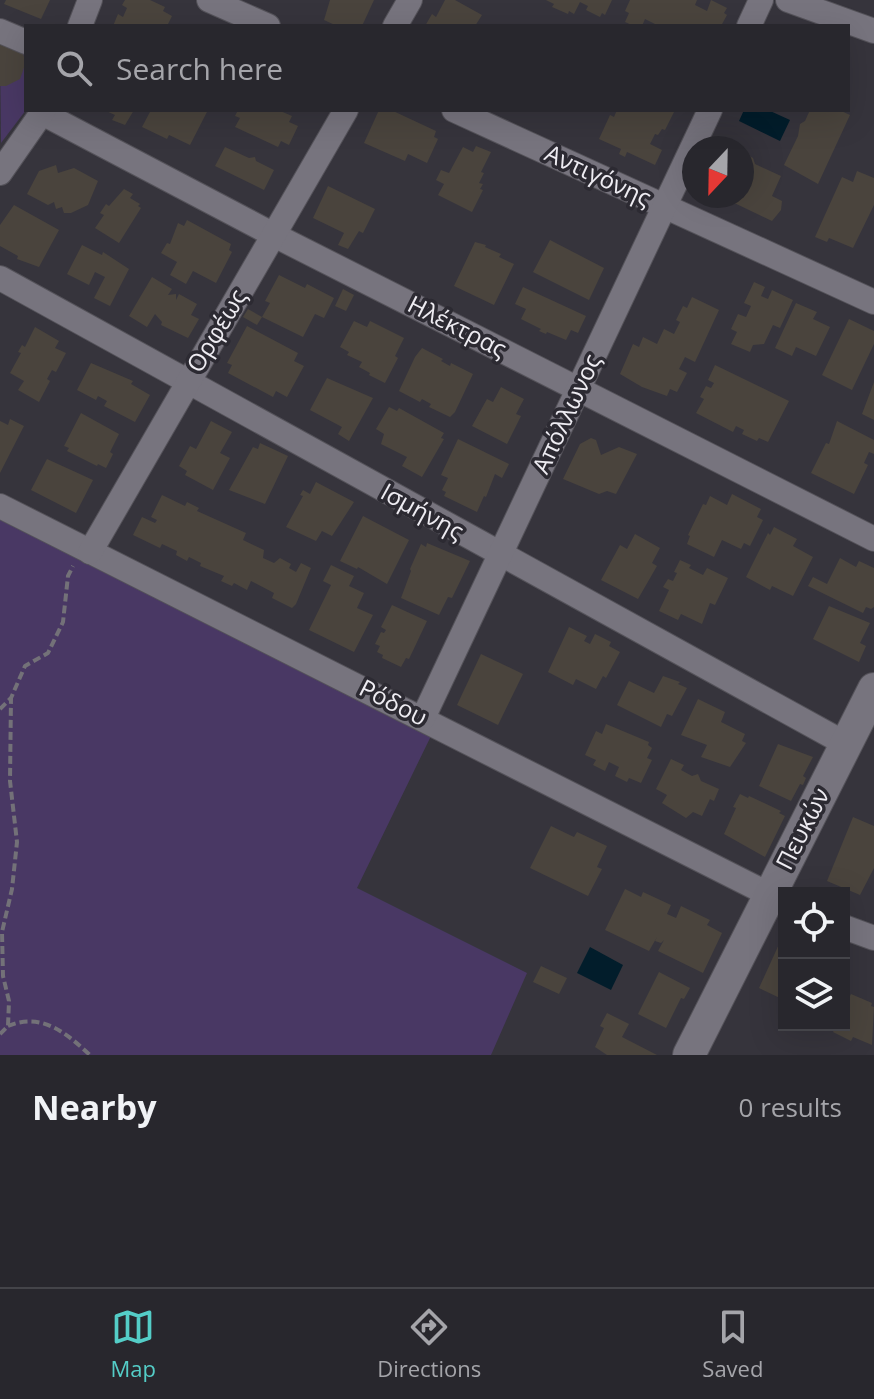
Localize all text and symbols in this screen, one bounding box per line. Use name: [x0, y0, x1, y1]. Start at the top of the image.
search box: [24, 24, 850, 112]
icon: search: [52, 46, 96, 90]
text: Search here: [116, 48, 283, 89]
street label: Αντιγόνης: [540, 136, 657, 214]
north arrow: [682, 136, 754, 208]
street label: Ορφέως: [178, 282, 254, 378]
street label: Ηλέκτρας: [403, 287, 513, 365]
street label: Απόλλωνος: [524, 348, 608, 479]
street label: Ισμήνης: [375, 474, 470, 547]
street label: Ρόδου: [354, 671, 433, 733]
street label: Πευκών: [767, 782, 836, 875]
map controls: [778, 887, 850, 1031]
button: locate: [778, 887, 850, 959]
button: layers: [778, 959, 850, 1031]
text: Nearby: [32, 1084, 157, 1130]
text: 0 results: [739, 1089, 842, 1125]
tab: Map: [111, 1305, 156, 1383]
tab: Directions: [377, 1305, 481, 1383]
tab: Saved: [702, 1305, 763, 1383]

